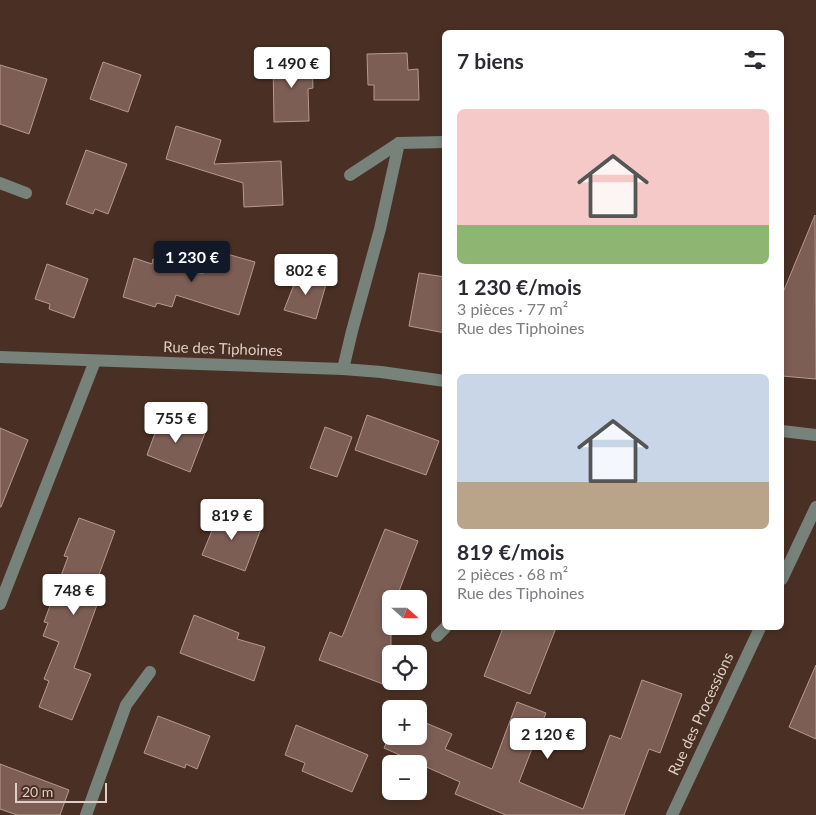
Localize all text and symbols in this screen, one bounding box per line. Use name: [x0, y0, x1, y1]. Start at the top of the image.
pin: 1 490 €: [246, 46, 338, 89]
icon: filters: [741, 46, 769, 74]
text: 7 biens: [457, 48, 524, 73]
text: 1 490 €: [265, 53, 319, 72]
icon: home: [568, 141, 658, 231]
pin: 1 230 €: [146, 240, 238, 283]
text: 1 230 €: [165, 247, 219, 266]
pin: 802 €: [271, 254, 341, 296]
text: 802 €: [285, 260, 327, 279]
text: 1 230 €/mois: [457, 274, 582, 299]
text: 3 pièces · 77 m²: [457, 299, 568, 318]
text: Rue des Tiphoines: [457, 318, 584, 337]
street label: Rue des Tiphoines: [163, 337, 283, 359]
pin: 755 €: [141, 402, 211, 444]
icon: home: [568, 406, 658, 496]
text: 755 €: [155, 408, 197, 427]
pin: 819 €: [197, 498, 267, 541]
text: 819 €: [211, 505, 253, 524]
text: 819 €/mois: [457, 539, 564, 564]
text: 2 pièces · 68 m²: [457, 564, 568, 583]
pin: 748 €: [39, 574, 109, 616]
text: 748 €: [53, 580, 95, 599]
text: Rue des Tiphoines: [457, 583, 584, 602]
north arrow: [382, 590, 428, 635]
map controls: [382, 590, 427, 800]
button: locate: [382, 645, 427, 690]
street label: Rue des Processions: [664, 649, 736, 778]
button: +: [382, 700, 427, 745]
pin: 2 120 €: [502, 718, 594, 760]
text: 2 120 €: [521, 724, 575, 743]
button: −: [382, 755, 427, 800]
scale bar: [15, 780, 108, 803]
text: 20 m: [22, 783, 53, 800]

